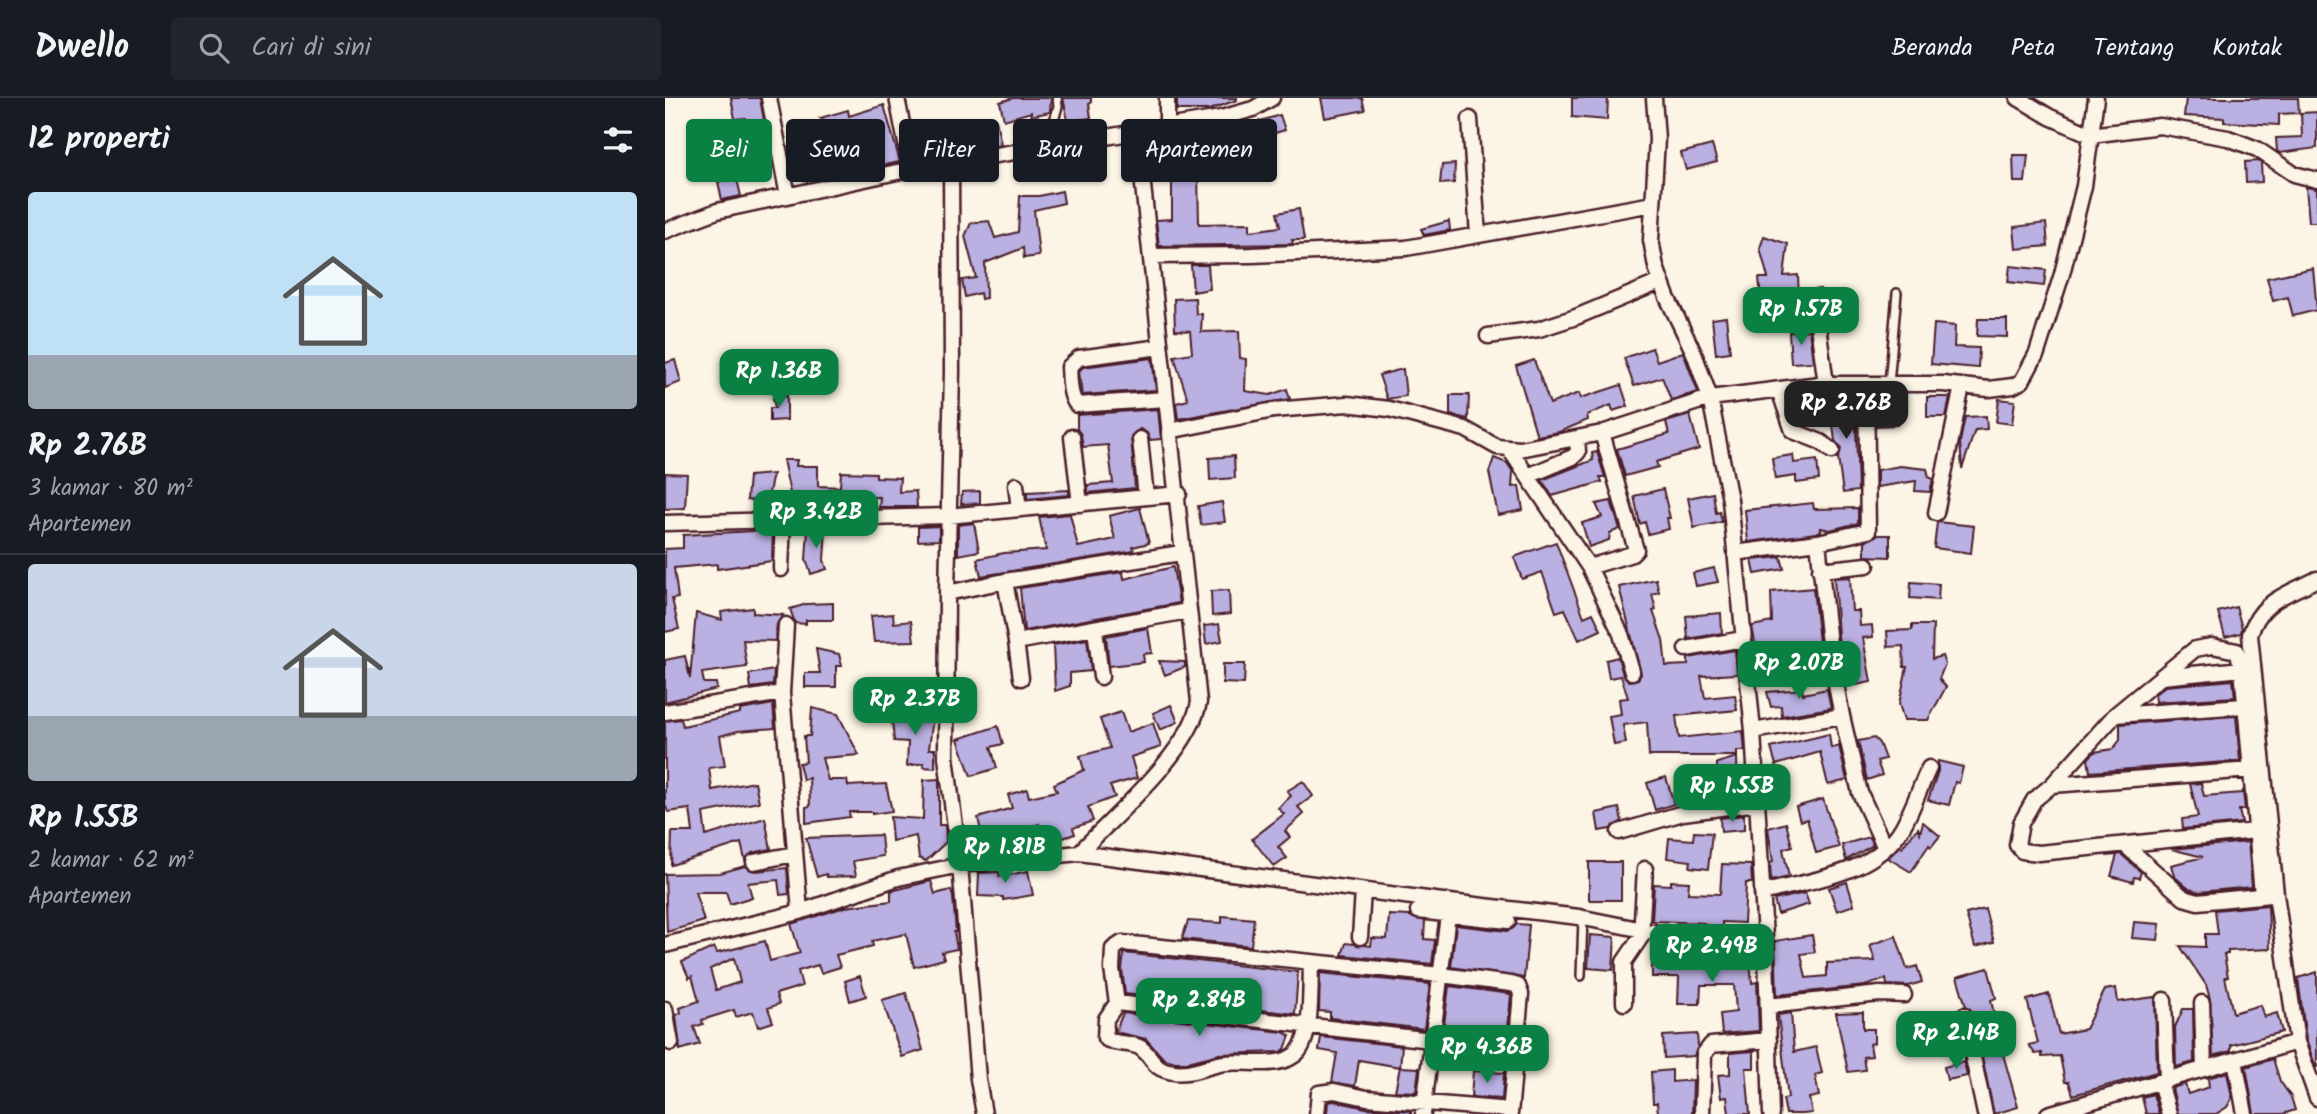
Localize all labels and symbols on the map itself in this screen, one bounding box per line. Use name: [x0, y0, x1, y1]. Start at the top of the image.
pin: Rp 1.57B: [1729, 288, 1873, 347]
pin: Rp 1.36B: [707, 350, 851, 409]
pin: Rp 2.76B: [1774, 382, 1918, 441]
pin: Rp 3.42B: [744, 490, 888, 550]
pin: Rp 2.07B: [1727, 642, 1871, 701]
pin: Rp 2.37B: [843, 678, 987, 737]
pin: Rp 1.55B: [1660, 764, 1804, 824]
pin: Rp 1.81B: [933, 826, 1077, 885]
pin: Rp 2.49B: [1640, 924, 1784, 984]
pin: Rp 2.84B: [1127, 978, 1271, 1038]
pin: Rp 2.14B: [1884, 1012, 2028, 1071]
pin: Rp 4.36B: [1415, 1026, 1559, 1085]

